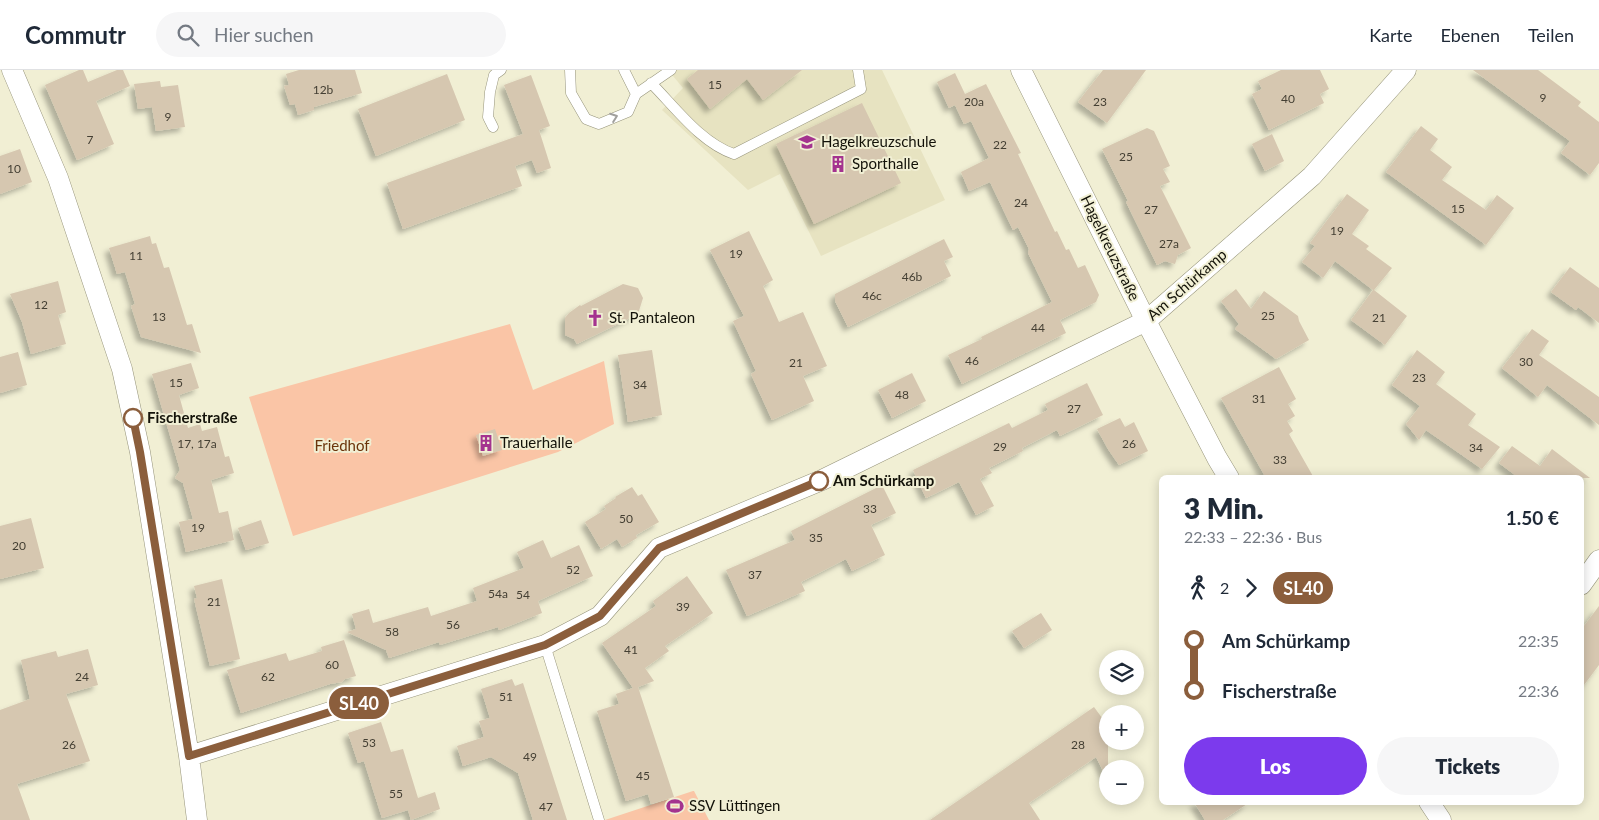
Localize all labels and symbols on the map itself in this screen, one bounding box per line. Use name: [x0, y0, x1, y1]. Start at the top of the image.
house number: 15: [708, 77, 722, 92]
house number: 12b: [313, 82, 334, 97]
house number: 9: [1540, 90, 1547, 105]
house number: 40: [1281, 91, 1295, 106]
house number: 20a: [964, 94, 984, 109]
house number: 23: [1093, 94, 1107, 109]
house number: 9: [165, 109, 172, 124]
one-way arrow: [610, 113, 618, 123]
house number: 7: [87, 132, 94, 147]
school or university icon: Hagelkreuzschule: [797, 132, 817, 152]
place label: Hagelkreuzschule: [821, 132, 937, 150]
house number: 22: [993, 137, 1007, 152]
house number: 25: [1119, 149, 1133, 164]
building icon: Sporthalle: [828, 154, 848, 174]
place label: Sporthalle: [852, 154, 919, 172]
house number: 10: [7, 161, 21, 176]
street label: Hagelkreuzstraße: [1078, 192, 1144, 303]
house number: 24: [1014, 195, 1028, 210]
house number: 15: [1451, 201, 1465, 216]
house number: 27: [1144, 202, 1158, 217]
house number: 19: [1330, 223, 1344, 238]
house number: 27a: [1159, 236, 1179, 251]
street label: Am Schürkamp: [1143, 245, 1230, 324]
house number: 19: [729, 246, 743, 261]
house number: 11: [129, 248, 143, 263]
house number: 46b: [902, 269, 923, 284]
house number: 46c: [862, 288, 882, 303]
house number: 12: [34, 297, 48, 312]
church icon: St. Pantaleon: [585, 308, 605, 328]
place label: St. Pantaleon: [609, 308, 695, 326]
house number: 25: [1261, 308, 1275, 323]
house number: 13: [152, 309, 166, 324]
house number: 21: [1372, 310, 1386, 325]
house number: 44: [1031, 320, 1045, 335]
house number: 46: [965, 353, 979, 368]
house number: 30: [1519, 354, 1533, 369]
house number: 21: [789, 355, 803, 370]
house number: 23: [1412, 370, 1426, 385]
house number: 15: [169, 375, 183, 390]
house number: 34: [633, 377, 647, 392]
house number: 48: [895, 387, 909, 402]
house number: 31: [1252, 391, 1266, 406]
house number: 27: [1067, 401, 1081, 416]
marker: Fischerstraße: [123, 408, 143, 428]
place label: Fischerstraße: [147, 408, 237, 426]
building icon: Trauerhalle: [476, 433, 496, 453]
place label: Trauerhalle: [500, 433, 573, 451]
house number: 17, 17a: [177, 436, 217, 451]
park label: Friedhof: [314, 436, 370, 454]
house number: 26: [1122, 436, 1136, 451]
house number: 29: [993, 439, 1007, 454]
house number: 34: [1469, 440, 1483, 455]
house number: 33: [1273, 452, 1287, 467]
marker: Am Schürkamp: [809, 471, 829, 491]
place label: Am Schürkamp: [832, 471, 934, 489]
house number: 33: [863, 501, 877, 516]
house number: 50: [619, 511, 633, 526]
house number: 19: [191, 520, 205, 535]
house number: 35: [809, 530, 823, 545]
house number: 20: [12, 538, 26, 553]
house number: 52: [566, 562, 580, 577]
house number: 37: [748, 567, 762, 582]
house number: 54a: [488, 586, 508, 601]
house number: 54: [516, 587, 530, 602]
house number: 21: [207, 594, 221, 609]
house number: 39: [676, 599, 690, 614]
house number: 56: [446, 617, 460, 632]
house number: 58: [385, 624, 399, 639]
house number: 41: [624, 642, 638, 657]
house number: 60: [325, 657, 339, 672]
house number: 24: [75, 669, 89, 684]
house number: 62: [261, 669, 275, 684]
line badge: SL40: [324, 687, 394, 719]
house number: 51: [499, 689, 513, 704]
house number: 53: [362, 735, 376, 750]
house number: 26: [62, 737, 76, 752]
house number: 28: [1071, 737, 1085, 752]
house number: 49: [523, 749, 537, 764]
house number: 45: [636, 768, 650, 783]
house number: 55: [389, 786, 403, 801]
sports icon: SSV Lüttingen: [665, 796, 685, 816]
place label: SSV Lüttingen: [689, 796, 780, 814]
house number: 47: [539, 799, 553, 814]

